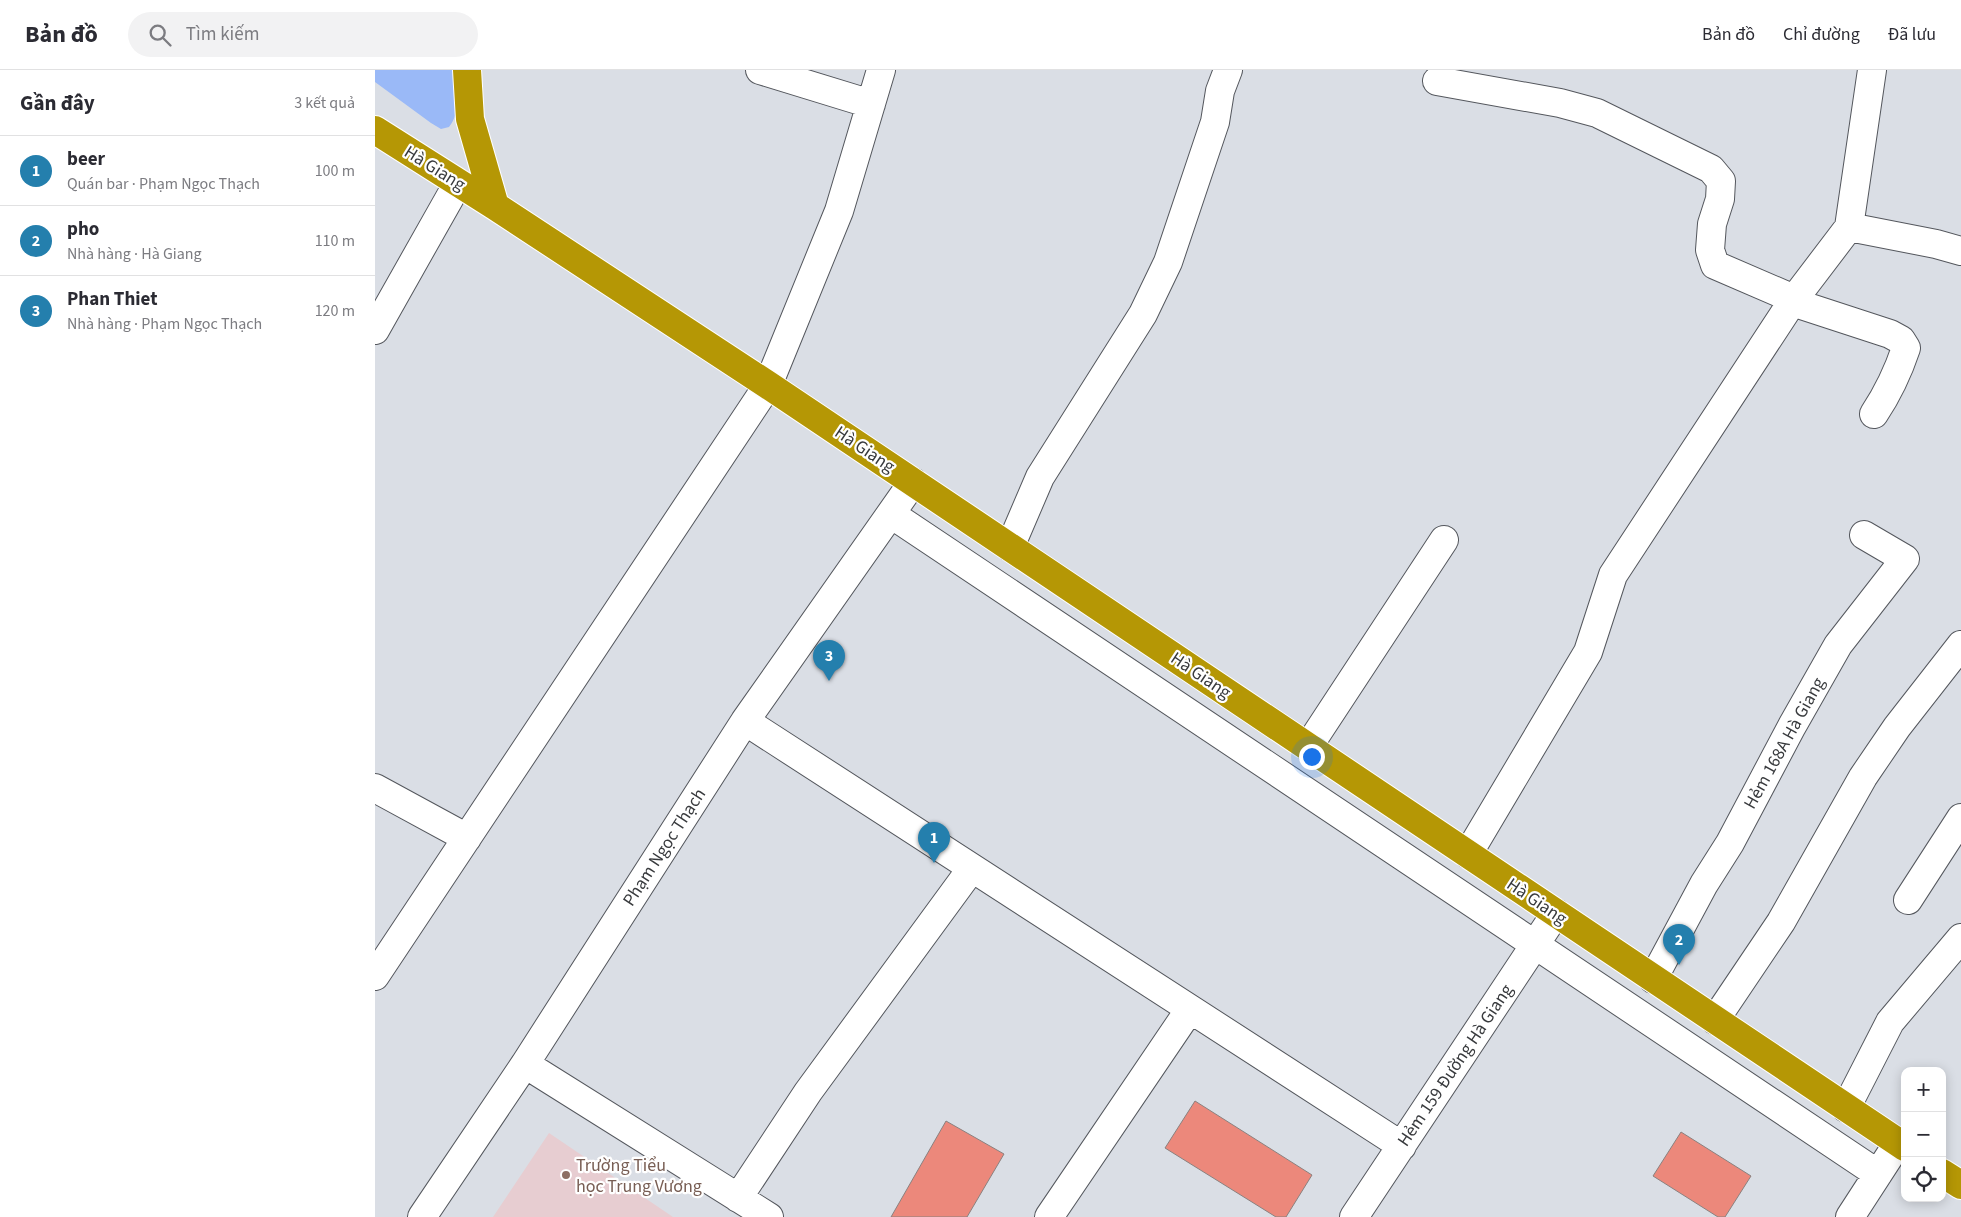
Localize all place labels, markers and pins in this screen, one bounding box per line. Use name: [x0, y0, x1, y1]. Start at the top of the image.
pin: 3: [813, 640, 845, 681]
pin: 1: [918, 822, 950, 863]
pin: 2: [1663, 924, 1695, 965]
place label: Trường Tiểu học Trung Vương: [576, 1153, 702, 1199]
marker: Trường Tiểu học Trung Vương: [560, 1169, 572, 1181]

